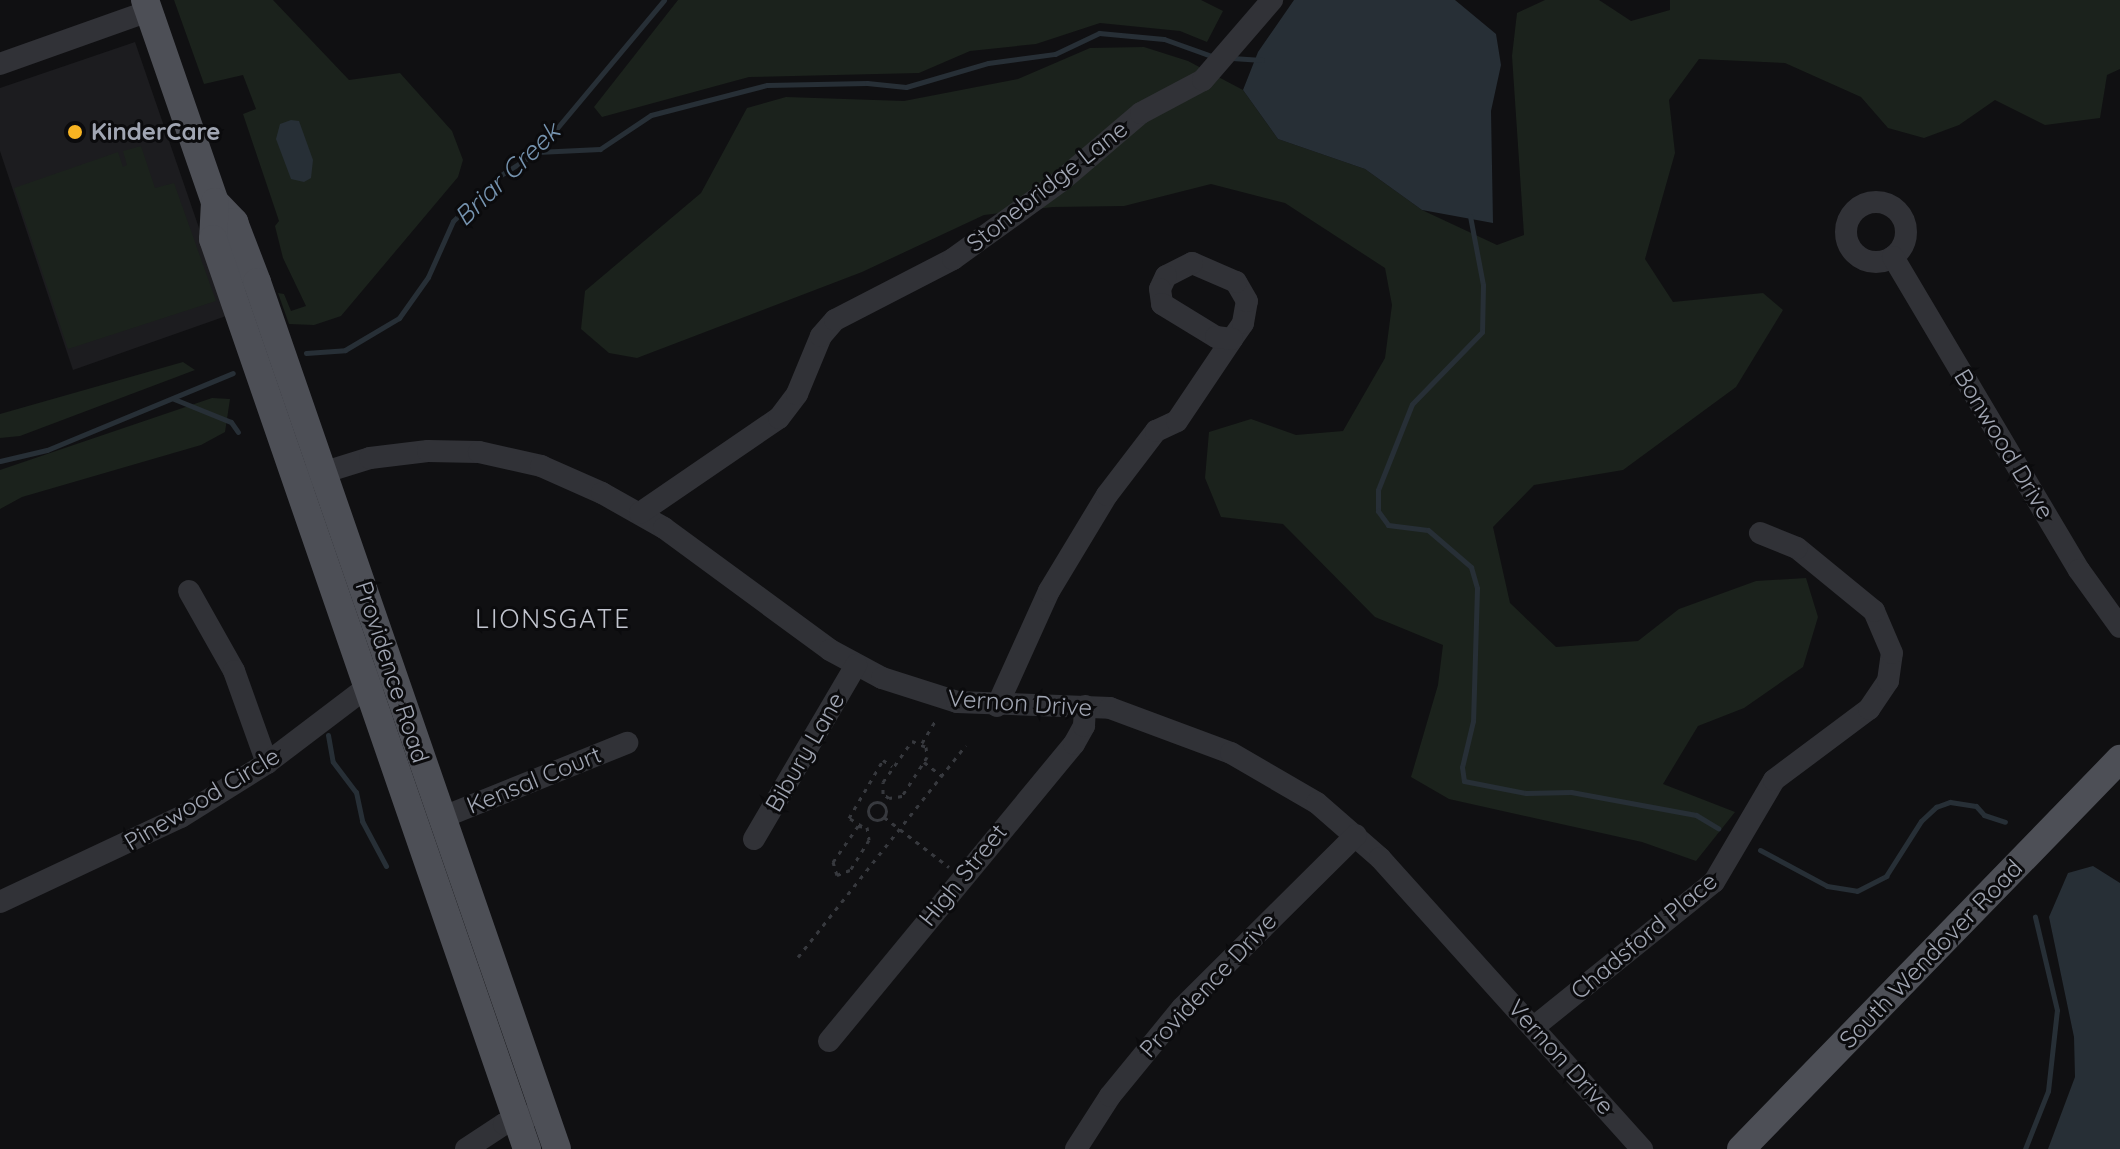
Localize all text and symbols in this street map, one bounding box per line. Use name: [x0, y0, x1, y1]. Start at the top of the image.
street label: Stonebridge Lane: [961, 114, 1133, 258]
water label: Briar Creek: [448, 116, 566, 232]
place label: KinderCare: [91, 118, 221, 146]
marker: KinderCare: [66, 123, 84, 141]
street label: Bonwood Drive: [1948, 364, 2060, 524]
street label: Providence Road: [349, 578, 435, 766]
district label: LIONSGATE: [475, 603, 631, 635]
street label: Vernon Drive: [947, 684, 1093, 722]
street label: Bibury Lane: [759, 687, 851, 817]
street label: Kensal Court: [463, 740, 605, 820]
street label: Pinewood Circle: [119, 741, 285, 857]
street label: High Street: [913, 818, 1013, 932]
street label: South Wendover Road: [1834, 854, 2028, 1054]
street label: Chadsford Place: [1565, 866, 1723, 1006]
street label: Providence Drive: [1134, 907, 1282, 1063]
street label: Vernon Drive: [1502, 994, 1620, 1120]

